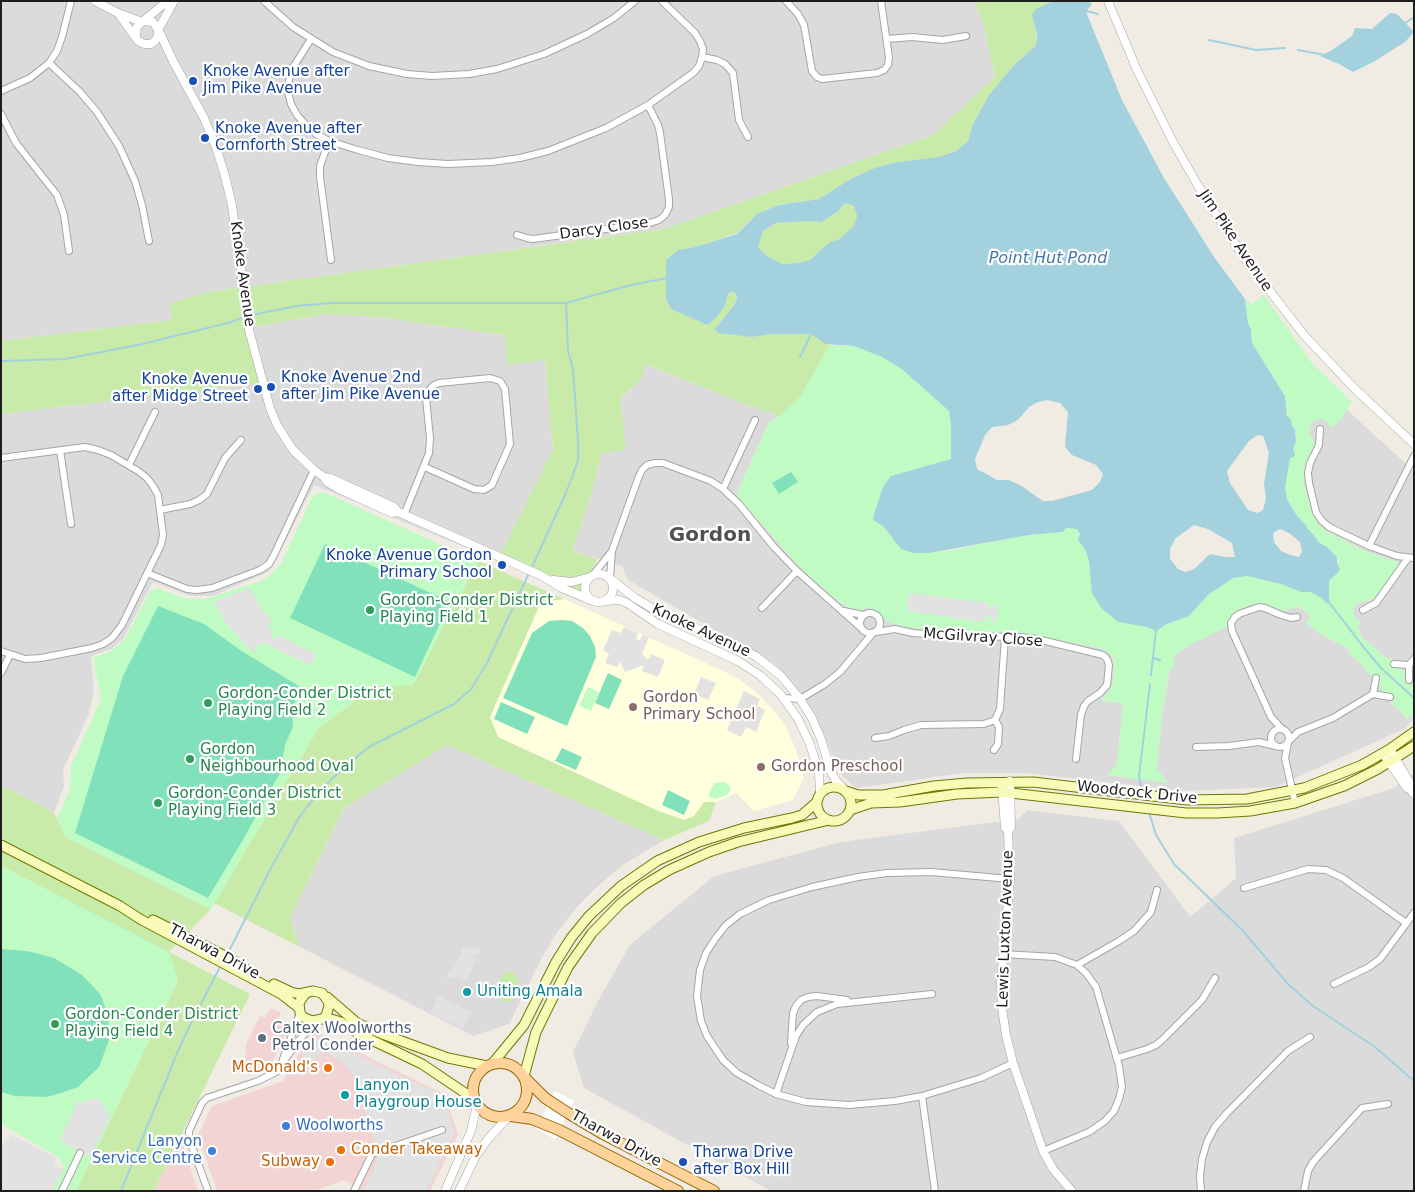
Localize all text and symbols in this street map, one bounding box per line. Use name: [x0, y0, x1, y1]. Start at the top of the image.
place label: Knoke Avenue after Jim Pike Avenue: [203, 63, 350, 98]
marker: Knoke Avenue after Jim Pike Avenue: [187, 75, 199, 87]
place label: Knoke Avenue after Cornforth Street: [215, 120, 362, 155]
marker: Knoke Avenue after Cornforth Street: [199, 132, 211, 144]
street label: Jim Pike Avenue: [1194, 187, 1276, 295]
street label: Darcy Close: [559, 214, 649, 244]
street label: Knoke Avenue: [226, 220, 258, 328]
water label: Point Hut Pond: [989, 249, 1107, 269]
place label: Knoke Avenue 2nd after Jim Pike Avenue: [281, 369, 440, 404]
place label: Knoke Avenue after Midge Street: [112, 371, 248, 406]
marker: Knoke Avenue 2nd after Jim Pike Avenue: [265, 381, 277, 393]
marker: Knoke Avenue after Midge Street: [252, 383, 264, 395]
district label: Gordon: [669, 524, 751, 548]
place label: Knoke Avenue Gordon Primary School: [326, 547, 492, 582]
marker: Knoke Avenue Gordon Primary School: [496, 559, 508, 571]
place label: Gordon-Conder District Playing Field 1: [380, 592, 553, 627]
street label: Knoke Avenue: [649, 600, 753, 662]
marker: Gordon-Conder District Playing Field 1: [364, 604, 376, 616]
street label: McGilvray Close: [923, 625, 1043, 651]
place label: Gordon-Conder District Playing Field 2: [218, 685, 391, 720]
place label: Gordon Primary School: [643, 689, 756, 724]
marker: Gordon-Conder District Playing Field 2: [202, 697, 214, 709]
marker: Gordon Primary School: [627, 701, 639, 713]
place label: Gordon Neighbourhood Oval: [200, 741, 354, 776]
marker: Gordon Neighbourhood Oval: [184, 753, 196, 765]
place label: Gordon Preschool: [771, 758, 903, 776]
marker: Gordon Preschool: [755, 761, 767, 773]
street label: Woodcock Drive: [1076, 778, 1198, 808]
place label: Gordon-Conder District Playing Field 3: [168, 785, 341, 820]
marker: Gordon-Conder District Playing Field 3: [152, 797, 164, 809]
street label: Lewis Luxton Avenue: [994, 850, 1018, 1008]
street label: Tharwa Drive: [166, 921, 262, 983]
place label: Uniting Amala: [477, 983, 583, 1001]
marker: Uniting Amala: [461, 986, 473, 998]
place label: Gordon-Conder District Playing Field 4: [65, 1006, 238, 1041]
marker: Gordon-Conder District Playing Field 4: [49, 1018, 61, 1030]
place label: Caltex Woolworths Petrol Conder: [272, 1020, 412, 1055]
marker: Caltex Woolworths Petrol Conder: [256, 1032, 268, 1044]
place label: McDonald's: [232, 1059, 318, 1077]
marker: McDonald's: [322, 1062, 334, 1074]
place label: Lanyon Playgroup House: [355, 1077, 482, 1112]
marker: Lanyon Playgroup House: [339, 1089, 351, 1101]
street label: Tharwa Drive: [568, 1107, 664, 1171]
place label: Woolworths: [296, 1117, 383, 1135]
marker: Woolworths: [280, 1120, 292, 1132]
place label: Lanyon Service Centre: [92, 1133, 202, 1168]
place label: Conder Takeaway: [351, 1141, 483, 1159]
marker: Conder Takeaway: [335, 1144, 347, 1156]
place label: Tharwa Drive after Box Hill: [693, 1144, 793, 1179]
marker: Lanyon Service Centre: [206, 1145, 218, 1157]
place label: Subway: [261, 1153, 320, 1171]
marker: Subway: [324, 1156, 336, 1168]
marker: Tharwa Drive after Box Hill: [677, 1156, 689, 1168]

